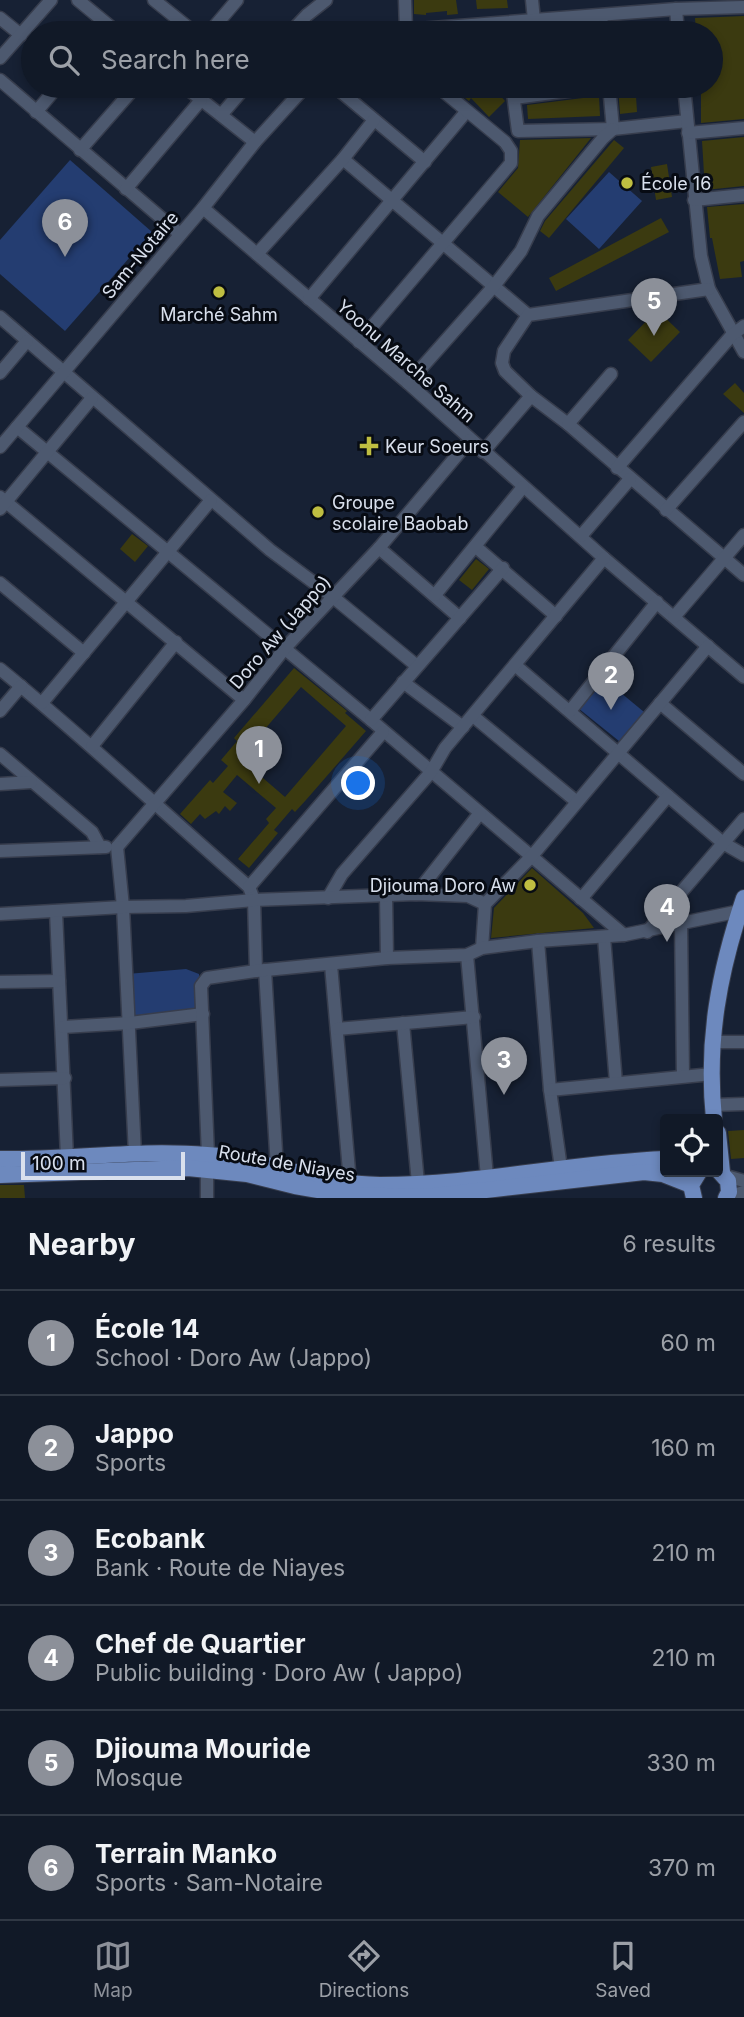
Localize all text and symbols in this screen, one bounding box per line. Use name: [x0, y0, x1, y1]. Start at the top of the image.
search box: [21, 21, 723, 98]
icon: search: [45, 41, 83, 79]
text: Search here: [101, 44, 250, 75]
place label: École 16: [641, 172, 711, 194]
marker: École 16: [619, 175, 635, 191]
pin: 6: [42, 199, 88, 257]
street label: Sam-Notaire: [97, 207, 183, 303]
pin: 5: [631, 278, 677, 336]
marker: Marché Sahm: [211, 284, 227, 300]
street label: Yoonu Marche Sahm: [333, 295, 479, 427]
place label: Marché Sahm: [160, 304, 278, 325]
marker: Keur Soeurs: [359, 436, 379, 456]
place label: Keur Soeurs: [385, 436, 489, 457]
place label: Groupe scolaire Baobab: [332, 492, 468, 534]
marker: Groupe scolaire Baobab: [310, 504, 326, 520]
street label: Doro Aw (Jappo): [225, 571, 335, 693]
pin: 2: [588, 652, 634, 710]
pin: 1: [236, 726, 282, 784]
your location: [341, 766, 375, 800]
place label: Djiouma Doro Aw: [370, 875, 516, 896]
marker: Djiouma Doro Aw: [522, 877, 538, 893]
pin: 4: [644, 884, 690, 942]
pin: 3: [481, 1037, 527, 1095]
map controls: [660, 1114, 723, 1177]
button: locate: [660, 1114, 723, 1177]
street label: Route de Niayes: [217, 1141, 357, 1185]
scale bar: [21, 1149, 186, 1181]
text: 100 m: [32, 1152, 86, 1175]
text: Nearby: [28, 1226, 136, 1262]
text: 6 results: [622, 1230, 716, 1258]
text: École 14: [95, 1313, 200, 1344]
text: 1: [46, 1329, 56, 1357]
text: 60 m: [661, 1329, 716, 1357]
text: School · Doro Aw (Jappo): [95, 1344, 372, 1372]
text: Jappo: [95, 1418, 174, 1449]
text: 2: [44, 1434, 58, 1462]
text: 160 m: [651, 1434, 716, 1462]
text: Sports: [95, 1449, 166, 1477]
text: Ecobank: [95, 1523, 205, 1554]
text: 3: [44, 1539, 58, 1567]
text: 210 m: [651, 1539, 716, 1567]
text: Bank · Route de Niayes: [95, 1554, 345, 1582]
text: Chef de Quartier: [95, 1628, 306, 1659]
text: 4: [43, 1644, 59, 1672]
text: 210 m: [651, 1644, 716, 1672]
text: Public building · Doro Aw ( Jappo): [95, 1659, 463, 1687]
text: Djiouma Mouride: [95, 1733, 311, 1764]
text: 5: [44, 1749, 58, 1777]
text: 330 m: [646, 1749, 716, 1777]
text: Mosque: [95, 1764, 183, 1792]
text: Terrain Manko: [95, 1838, 277, 1869]
text: 6: [44, 1854, 58, 1882]
text: 370 m: [648, 1854, 716, 1882]
text: Sports · Sam-Notaire: [95, 1869, 323, 1897]
tab: Map: [93, 1937, 133, 2002]
tab: Directions: [319, 1937, 409, 2002]
tab: Saved: [595, 1937, 651, 2002]

